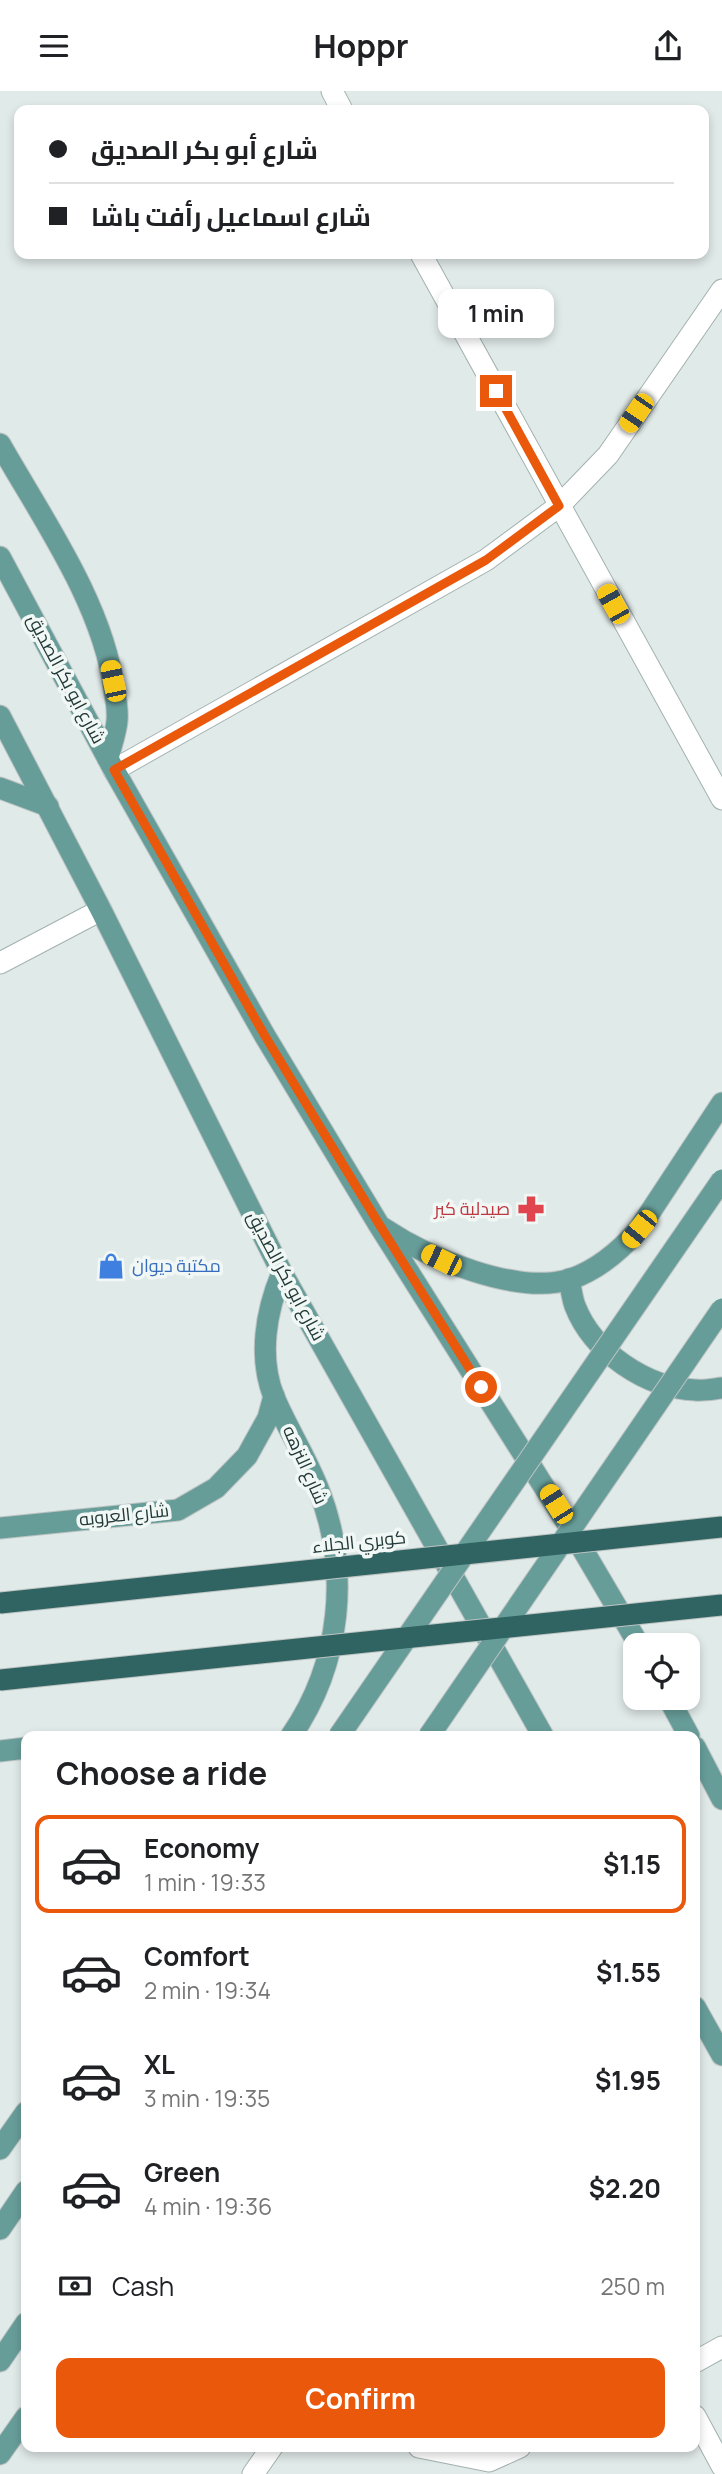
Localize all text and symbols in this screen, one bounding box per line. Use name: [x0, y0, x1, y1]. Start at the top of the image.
text: Hoppr: [313, 24, 409, 68]
icon: menu: [35, 27, 73, 65]
icon: share: [649, 27, 687, 65]
text: شارع أبو بكر الصديق: [91, 131, 318, 167]
text: شارع اسماعيل رأفت باشا: [91, 198, 371, 234]
callout: 1 min: [438, 289, 554, 338]
text: 1 min: [468, 297, 524, 329]
route end: [480, 375, 512, 407]
car: [616, 390, 657, 436]
car: [594, 581, 633, 627]
street label: شارع ابو بكر الصديق: [22, 610, 111, 748]
car: [99, 658, 128, 704]
pharmacy icon: صيدلية كير: [516, 1194, 546, 1224]
place label: صيدلية كير: [433, 1196, 510, 1220]
car: [618, 1206, 661, 1252]
street label: شارع ابو بكر الصديق: [242, 1207, 331, 1345]
car: [418, 1241, 465, 1279]
shop icon: مكتبة ديوان: [96, 1251, 126, 1281]
place label: مكتبة ديوان: [132, 1253, 221, 1277]
route start: [465, 1371, 497, 1403]
street label: شارع النزهه: [277, 1421, 334, 1508]
car: [536, 1481, 577, 1527]
street label: شارع العروبه: [78, 1497, 170, 1532]
street label: كوبري الجلاء: [311, 1524, 407, 1561]
map controls: [623, 1633, 700, 1710]
button: locate: [623, 1633, 700, 1710]
text: Choose a ride: [56, 1751, 267, 1795]
text: Economy: [144, 1830, 259, 1866]
icon: car: [60, 1833, 123, 1896]
text: $1.15: [603, 1846, 661, 1882]
text: 1 min · 19:33: [144, 1866, 266, 1898]
text: Comfort: [144, 1938, 250, 1974]
icon: car: [60, 1941, 123, 2004]
text: $1.55: [596, 1954, 661, 1990]
text: 2 min · 19:34: [144, 1974, 271, 2006]
text: XL: [144, 2046, 175, 2082]
icon: car: [60, 2049, 123, 2112]
text: $1.95: [595, 2062, 661, 2098]
text: 3 min · 19:35: [144, 2082, 270, 2114]
text: Green: [144, 2154, 220, 2190]
icon: car: [60, 2157, 123, 2220]
text: $2.20: [589, 2170, 661, 2206]
text: 4 min · 19:36: [144, 2190, 272, 2222]
icon: cash: [56, 2267, 94, 2305]
text: Cash: [112, 2268, 174, 2304]
text: 250 m: [600, 2270, 665, 2302]
button: Confirm: [56, 2358, 665, 2438]

